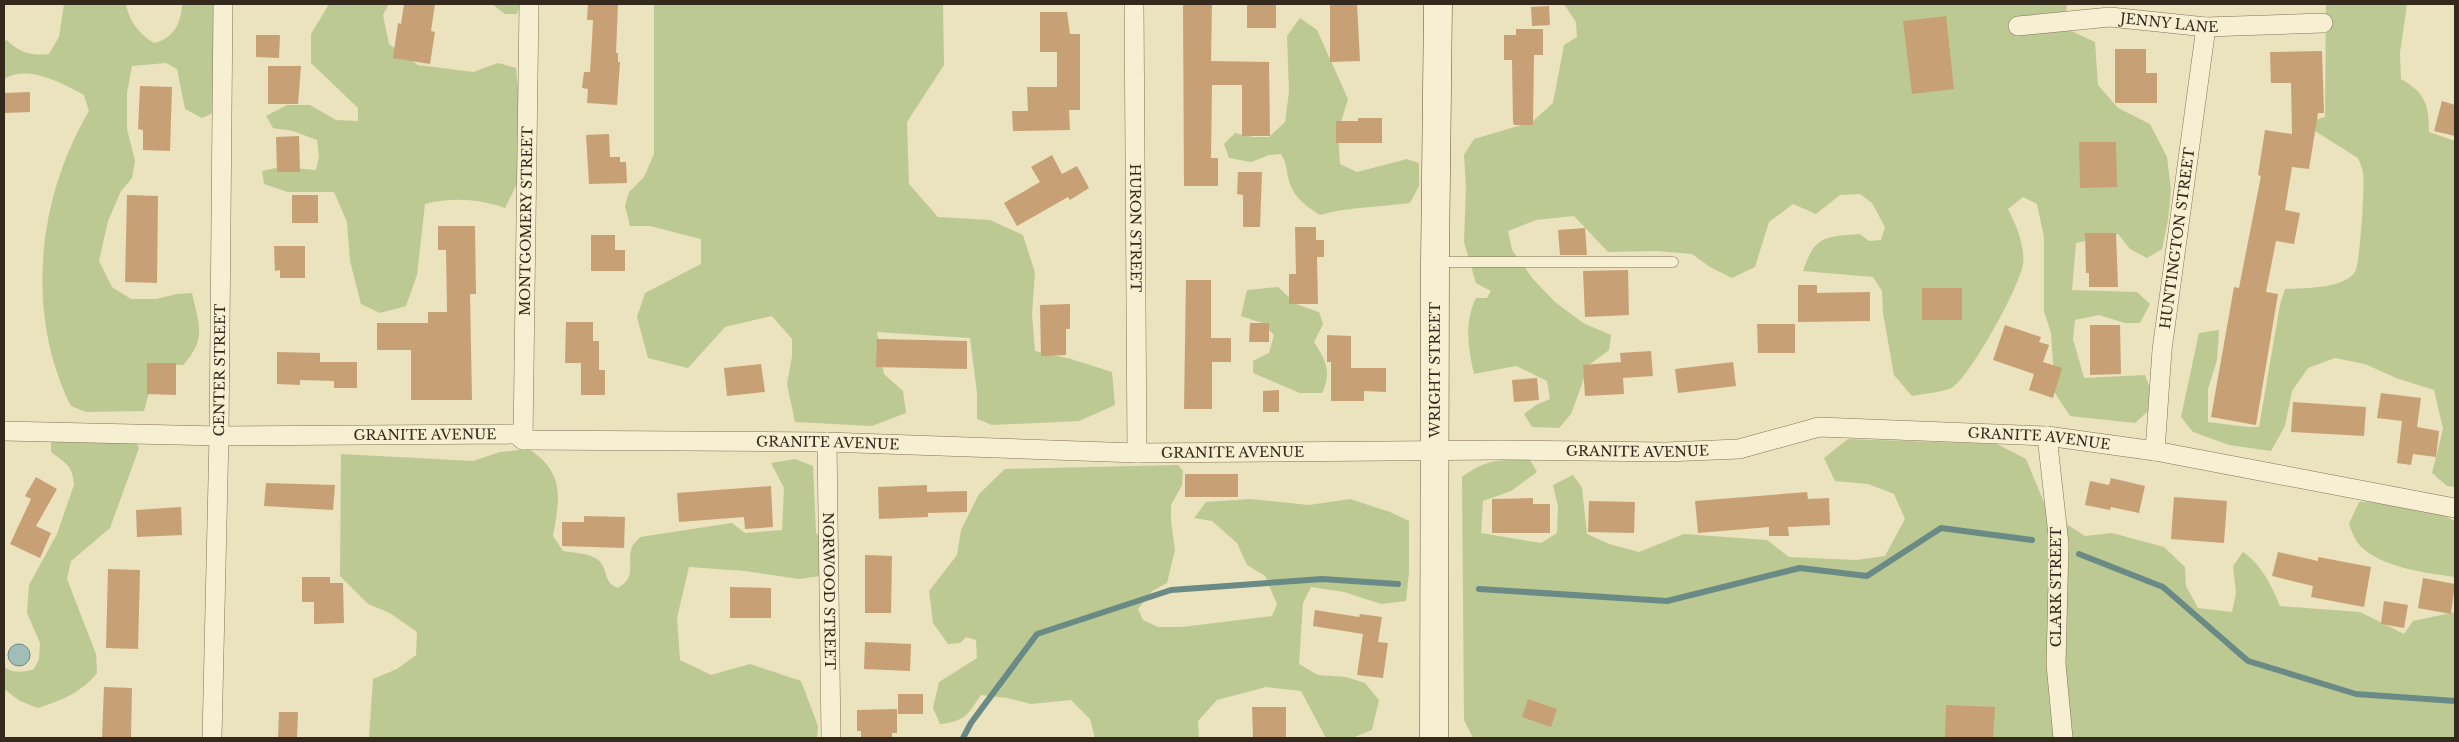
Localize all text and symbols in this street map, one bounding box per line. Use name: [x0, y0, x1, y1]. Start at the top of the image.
street label: JENNY LANE: [2117, 9, 2219, 36]
street label: MONTGOMERY STREET: [516, 126, 536, 316]
street label: HUNTINGTON STREET: [2156, 146, 2198, 330]
street label: HURON STREET: [1126, 164, 1145, 292]
street label: WRIGHT STREET: [1426, 302, 1444, 439]
street label: CENTER STREET: [210, 304, 229, 437]
street label: GRANITE AVENUE: [1967, 424, 2111, 454]
street label: GRANITE AVENUE: [353, 425, 497, 444]
street label: GRANITE AVENUE: [756, 433, 900, 454]
street label: GRANITE AVENUE: [1566, 441, 1709, 461]
street label: GRANITE AVENUE: [1161, 443, 1304, 462]
street label: NORWOOD STREET: [819, 512, 839, 670]
street label: CLARK STREET: [2047, 527, 2065, 647]

